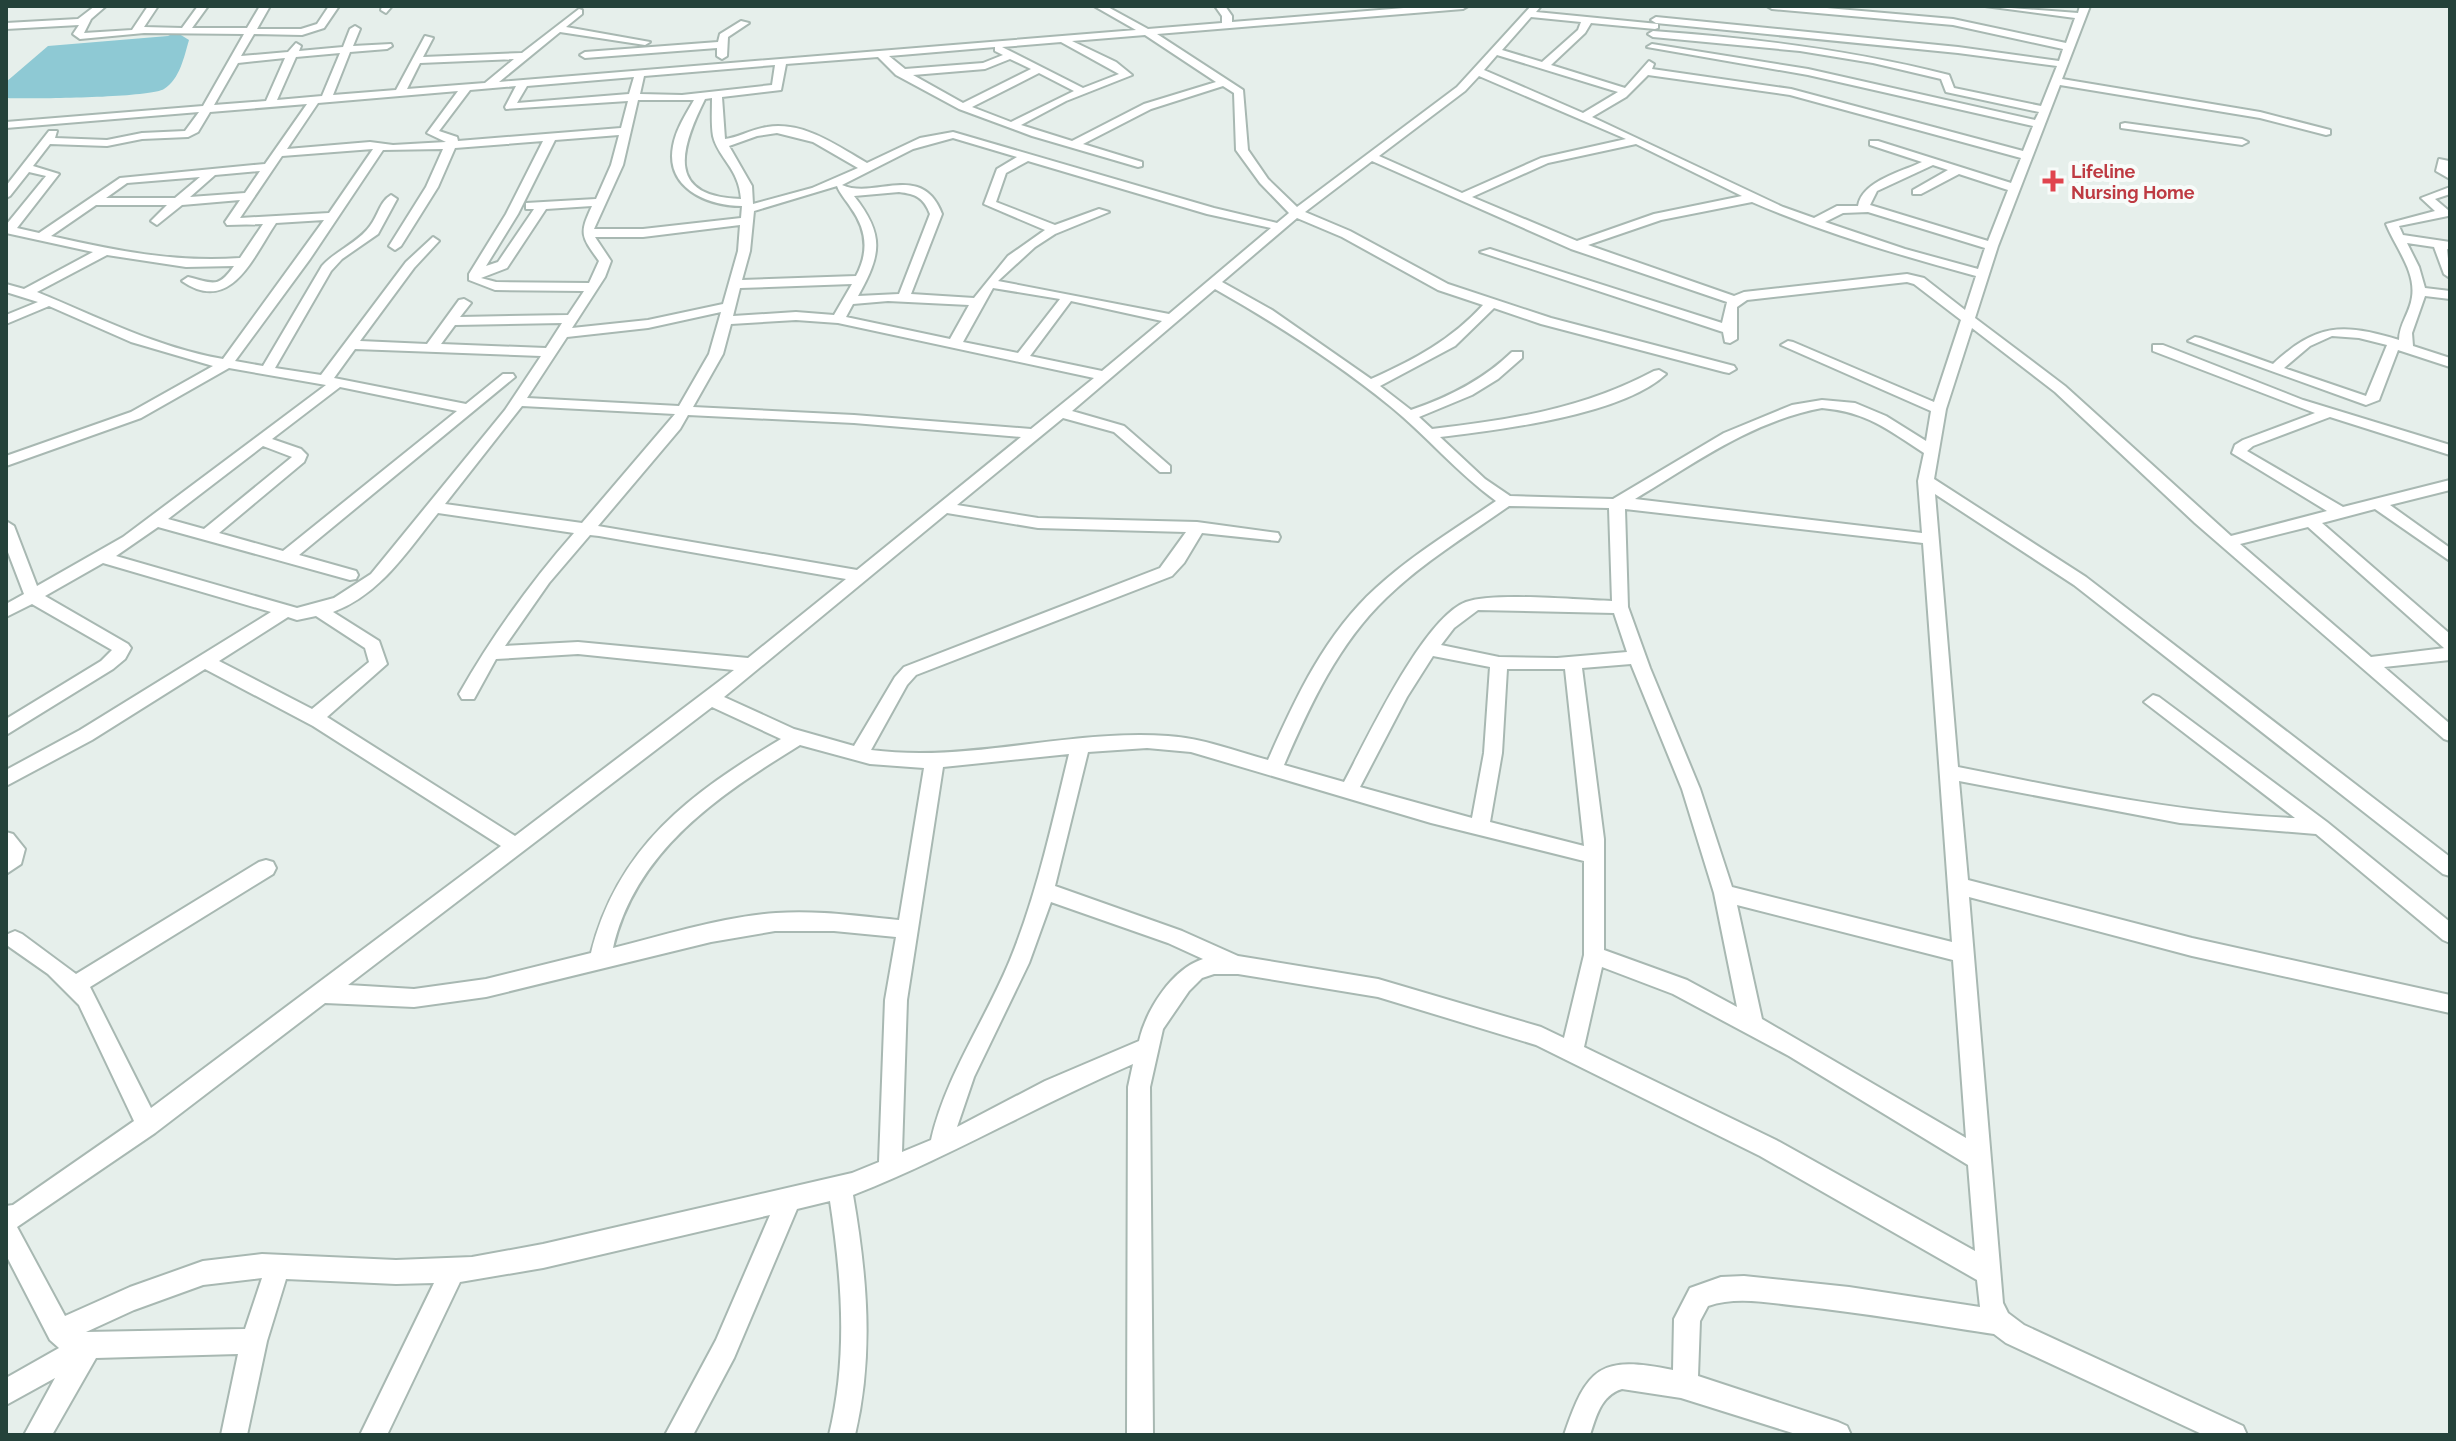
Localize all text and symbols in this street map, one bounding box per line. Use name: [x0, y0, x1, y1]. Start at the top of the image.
place label: Lifeline Nursing Home: [2071, 161, 2195, 203]
marker: Lifeline Nursing Home: [2042, 170, 2064, 192]

